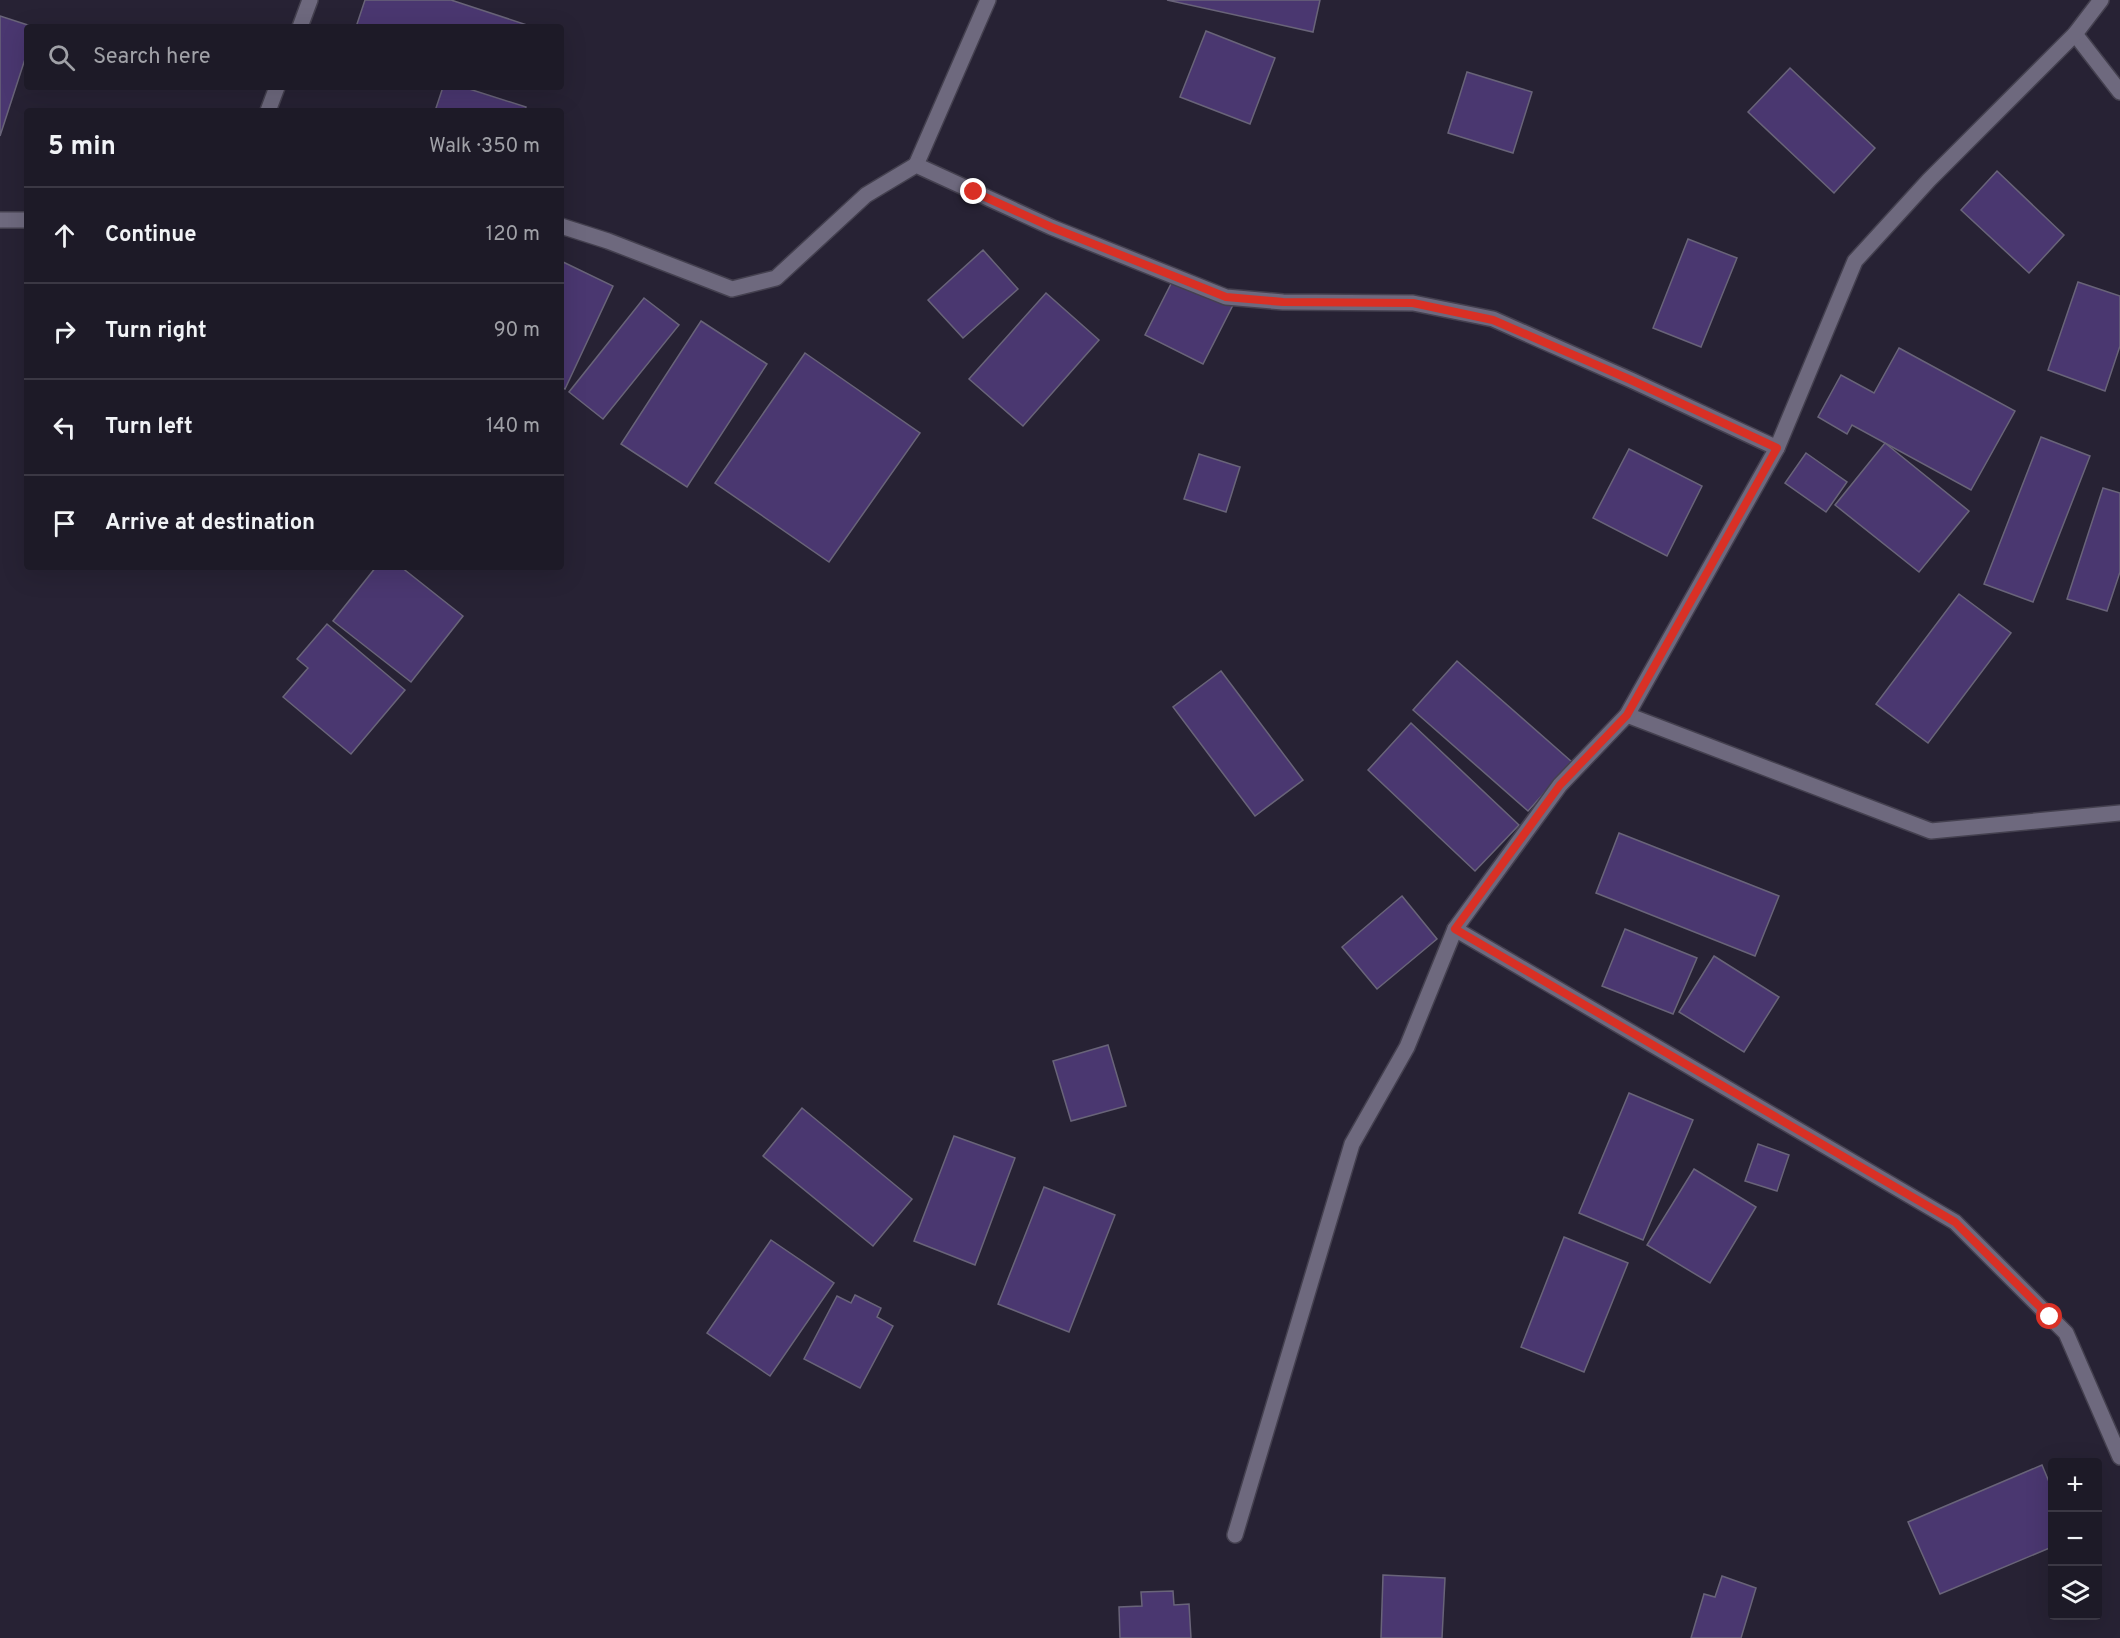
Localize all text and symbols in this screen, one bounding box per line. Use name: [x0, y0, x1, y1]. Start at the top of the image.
search box: [24, 24, 564, 90]
icon: search: [45, 41, 78, 74]
text: Search here: [93, 44, 211, 71]
text: 5 min: [48, 131, 116, 164]
text: Walk · 350 m: [429, 134, 540, 160]
route end: [960, 178, 986, 204]
icon: ahead: [48, 219, 81, 252]
text: Continue: [105, 222, 196, 249]
text: 120 m: [486, 222, 540, 248]
icon: right: [48, 315, 81, 348]
text: Turn right: [105, 318, 207, 345]
text: 90 m: [494, 318, 540, 344]
icon: left: [48, 411, 81, 444]
text: Turn left: [105, 414, 193, 441]
text: 140 m: [486, 414, 540, 440]
icon: arrive: [48, 507, 81, 540]
text: Arrive at destination: [105, 510, 315, 537]
route start: [2036, 1303, 2062, 1329]
map controls: [2048, 1458, 2102, 1620]
button: +: [2048, 1458, 2102, 1512]
button: −: [2048, 1512, 2102, 1566]
button: layers: [2048, 1566, 2102, 1620]

